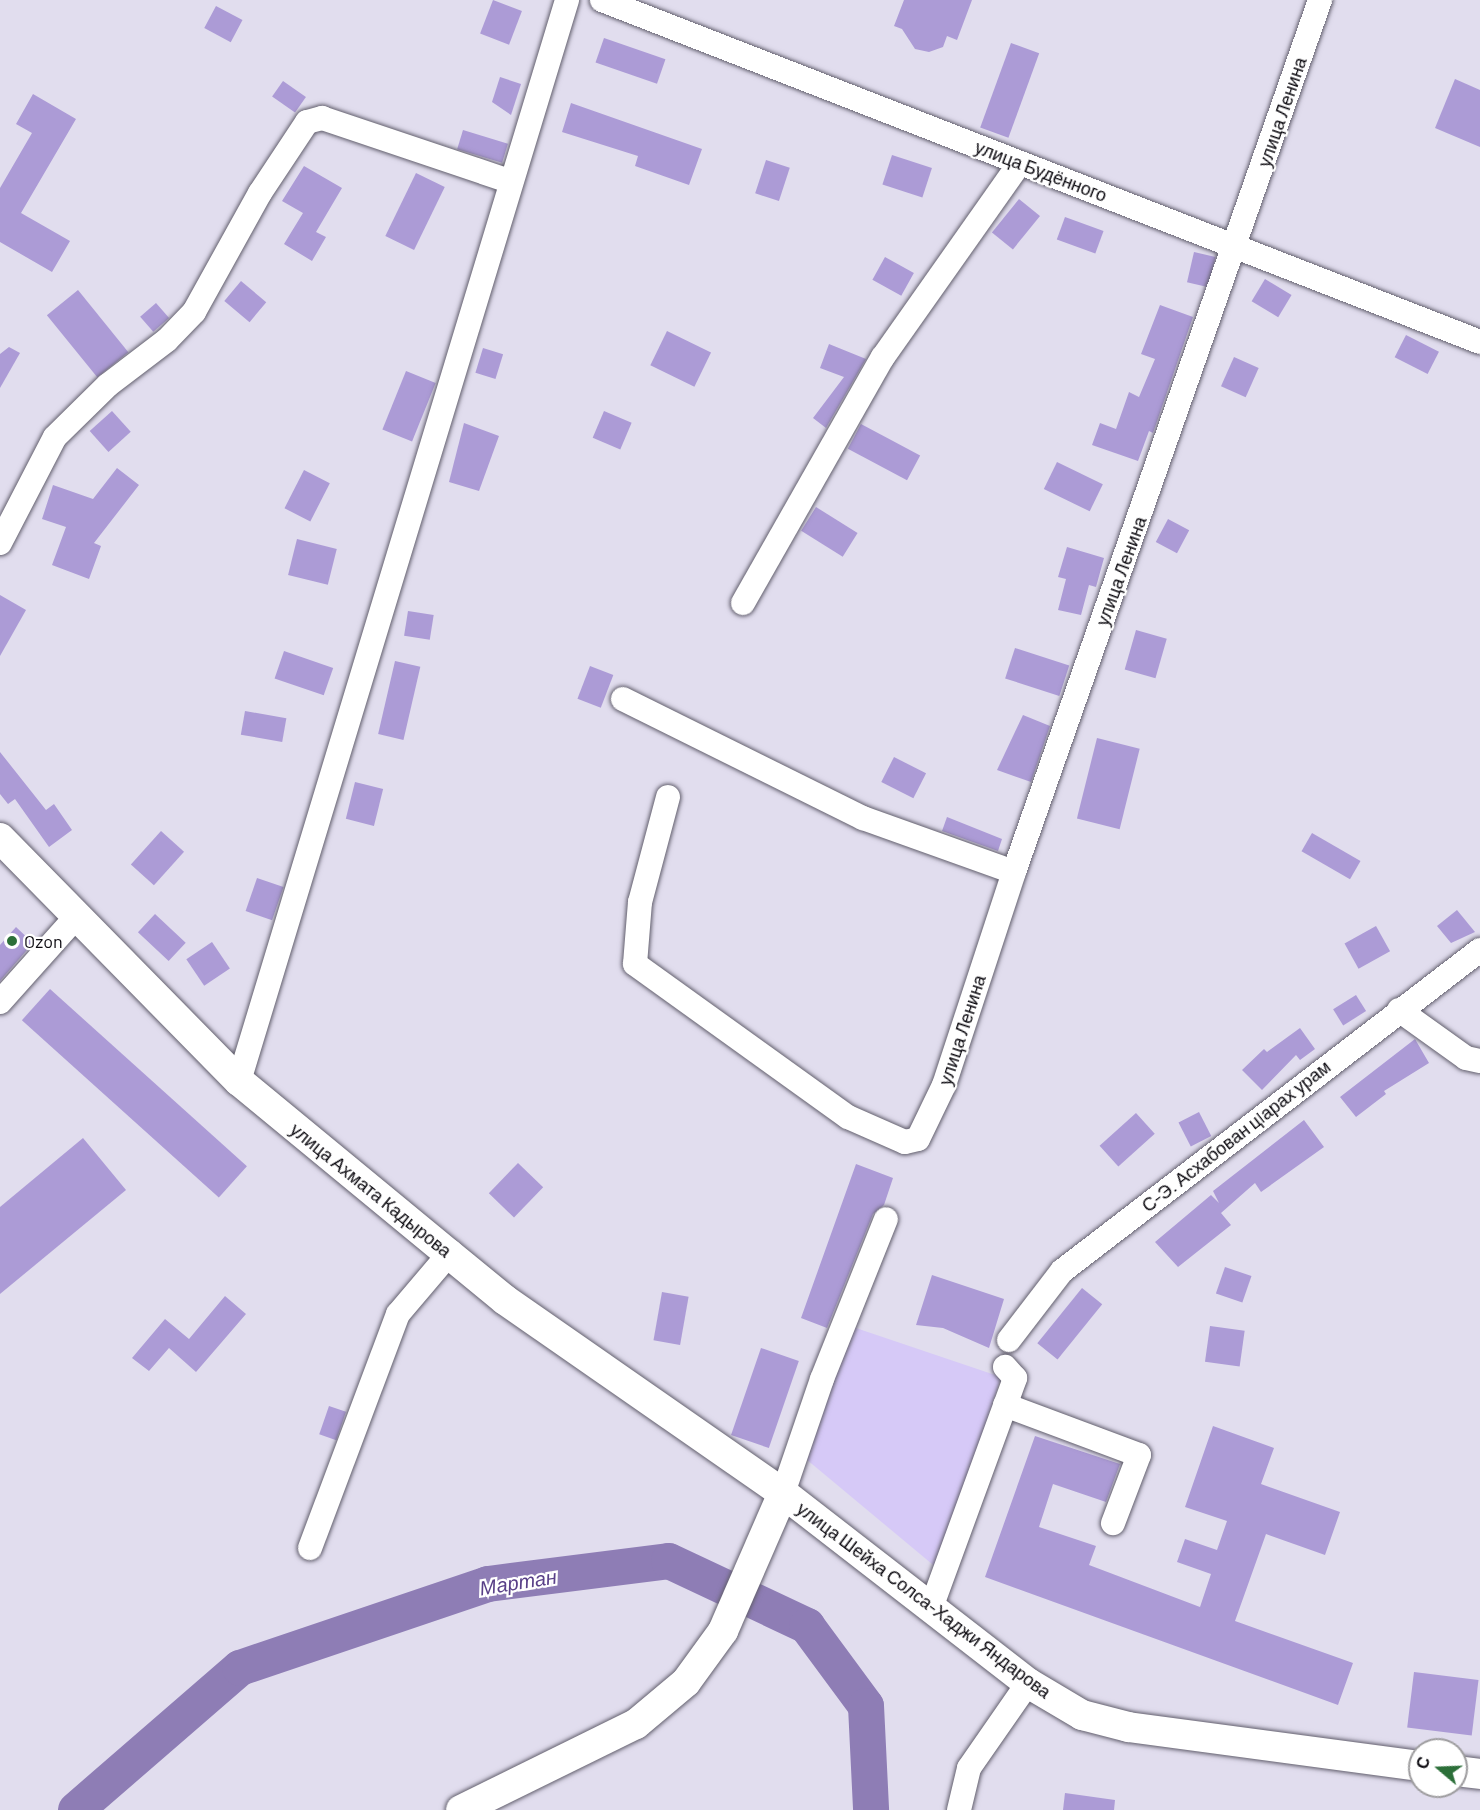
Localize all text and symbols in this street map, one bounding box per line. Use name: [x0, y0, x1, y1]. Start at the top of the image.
street label: улица Ленина: [1253, 54, 1311, 170]
street label: улица Будённого: [972, 136, 1110, 206]
street label: улица Ленина: [1091, 513, 1151, 629]
place label: Ozon: [24, 930, 63, 952]
marker: Ozon: [5, 934, 19, 948]
street label: улица Ленина: [934, 972, 990, 1088]
street label: С-Э. Асхабован цIарах урам: [1137, 1056, 1335, 1216]
street label: улица Ахмата Кадырова: [286, 1118, 456, 1262]
street label: улица Шейха Солса-Хаджи Яндарова: [793, 1497, 1055, 1703]
water label: Мартан: [478, 1564, 558, 1600]
north arrow: [1408, 1738, 1468, 1798]
text: С: [1412, 1754, 1433, 1771]

